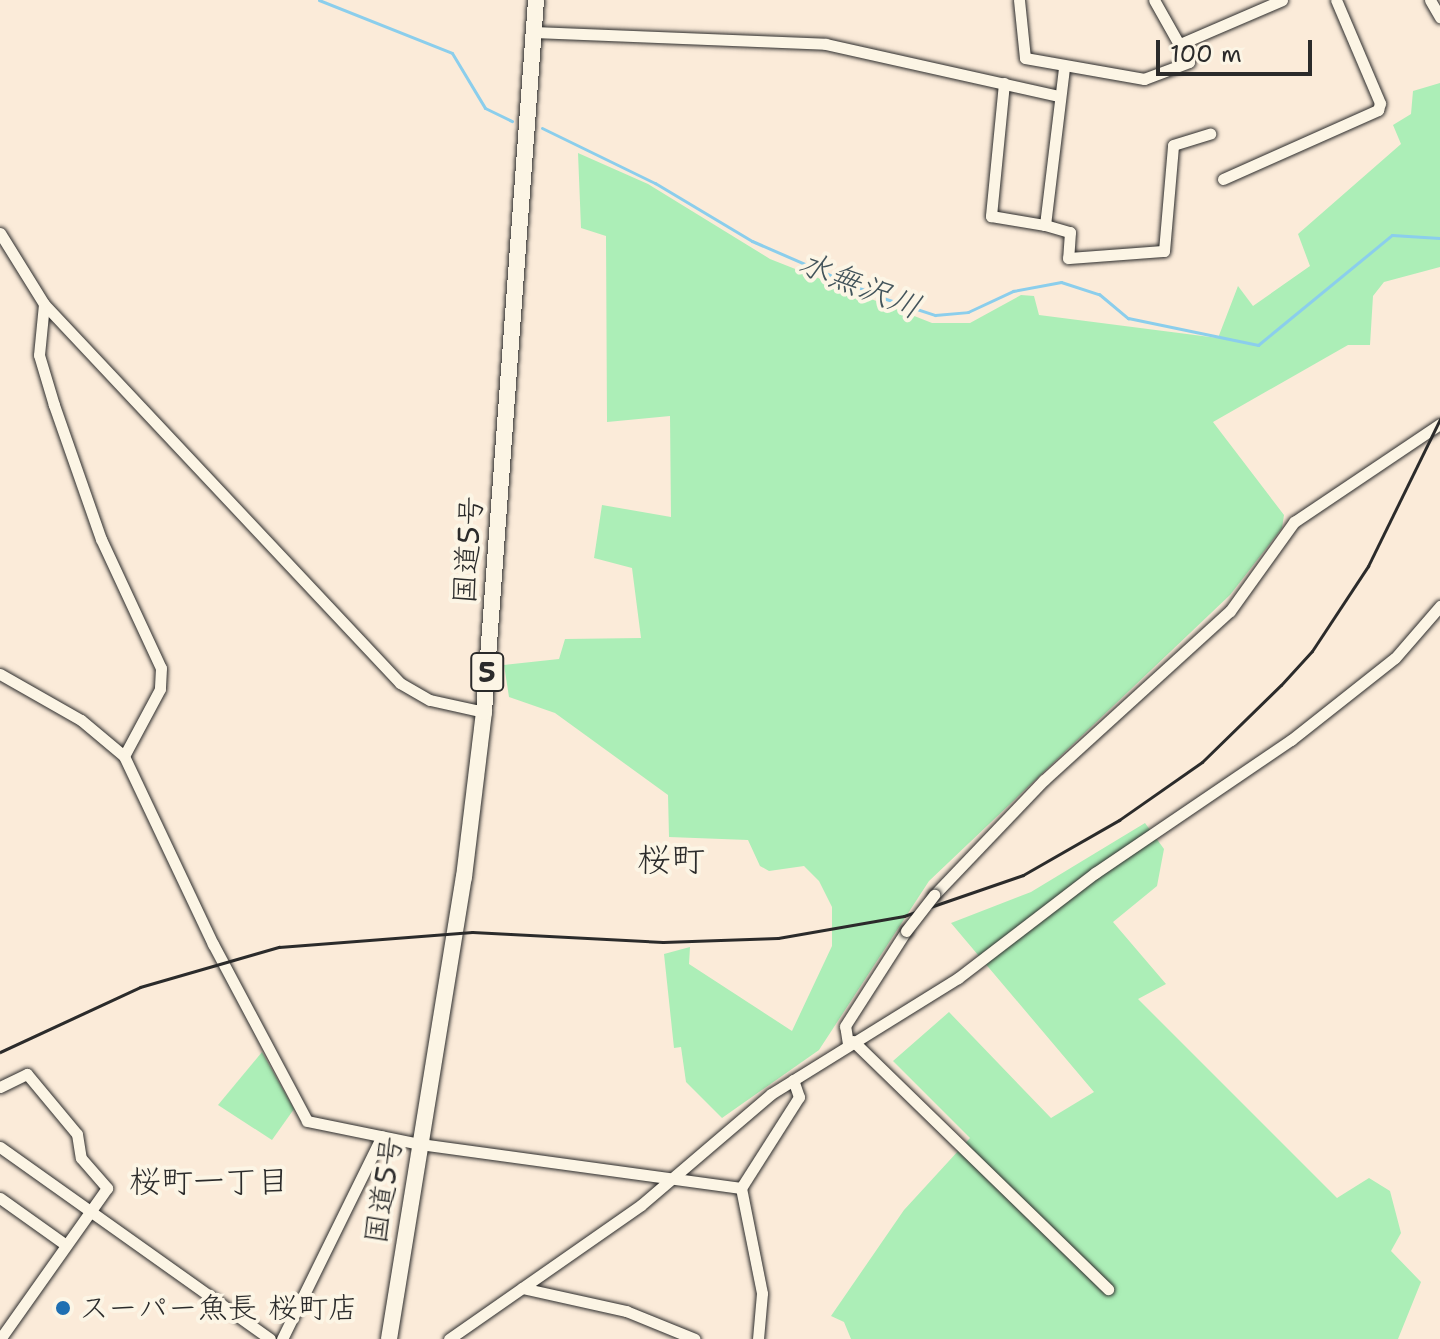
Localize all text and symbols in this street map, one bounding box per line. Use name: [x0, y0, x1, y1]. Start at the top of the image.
scale bar: [1160, 24, 1316, 74]
text: 100 m: [1170, 38, 1242, 70]
water label: 水無沢川: [793, 243, 927, 327]
street label: 国道5号: [446, 495, 490, 605]
road number: 5: [469, 648, 505, 696]
district label: 桜町: [637, 840, 705, 880]
street label: 国道5号: [358, 1134, 410, 1246]
district label: 桜町一丁目: [129, 1162, 289, 1200]
place label: スーパー魚長 桜町店: [79, 1290, 358, 1326]
marker: スーパー魚長 桜町店: [54, 1299, 72, 1317]

